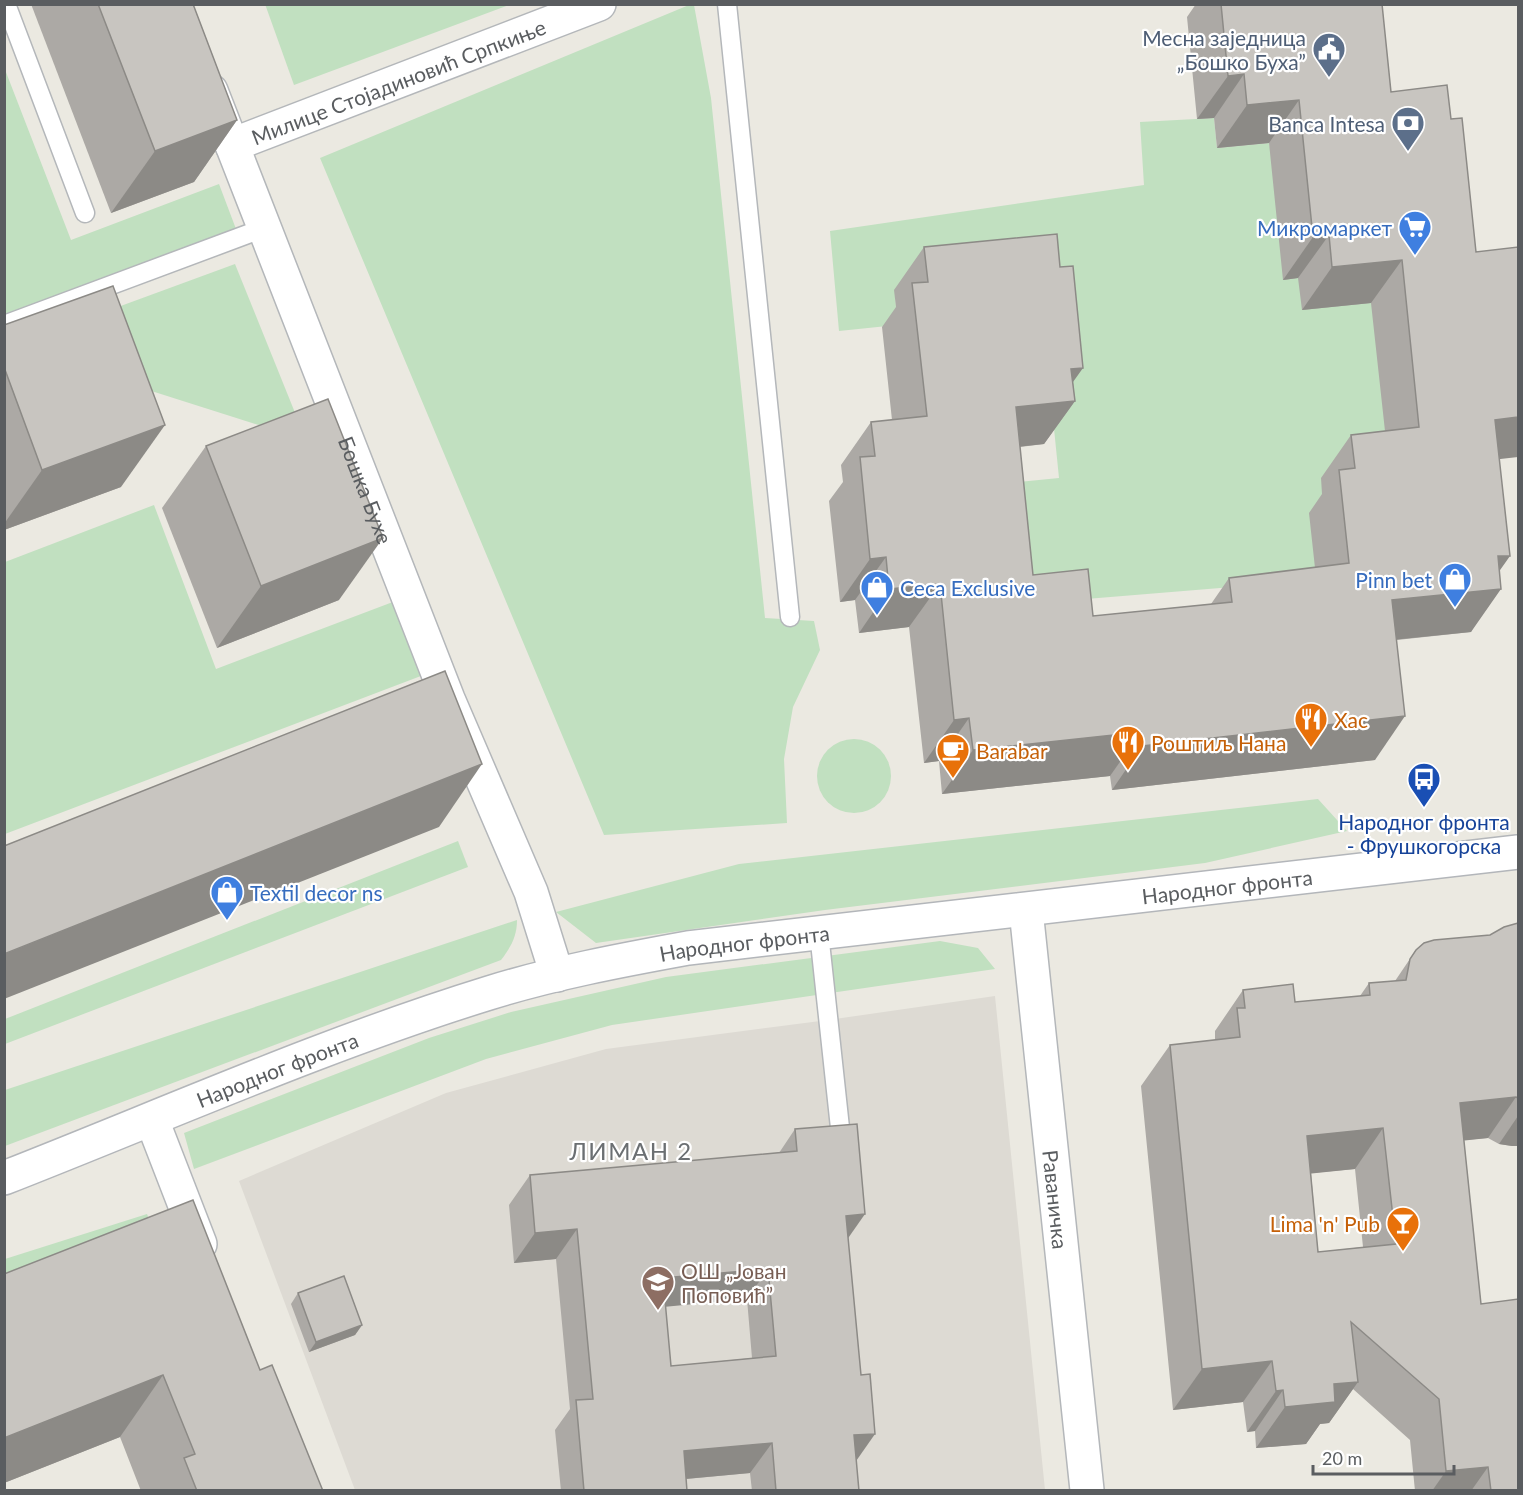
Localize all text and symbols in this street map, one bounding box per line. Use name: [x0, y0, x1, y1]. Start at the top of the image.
street label: Милице Стојадиновић Српкиње: [247, 13, 549, 149]
place label: Месна заједница „Бошко Буха”: [1142, 25, 1306, 74]
public building icon: Месна заједница „Бошко Буха”: [1311, 31, 1347, 78]
bank icon: Banca Intesa: [1390, 105, 1426, 152]
place label: Banca Intesa: [1268, 111, 1385, 136]
supermarket icon: Микромаркет: [1397, 209, 1433, 256]
place label: Микромаркет: [1257, 215, 1392, 240]
street label: Бошка Бухе: [334, 432, 399, 547]
shop icon: Pinn bet: [1437, 561, 1473, 608]
place label: Pinn bet: [1355, 567, 1432, 592]
shop icon: Ceca Exclusive: [859, 569, 895, 616]
place label: Ceca Exclusive: [900, 575, 1035, 600]
restaurant icon: Хас: [1293, 701, 1329, 748]
place label: Хас: [1334, 707, 1368, 732]
restaurant icon: Роштиљ Нана: [1110, 724, 1146, 771]
place label: Роштиљ Нана: [1151, 730, 1286, 755]
cafe icon: Barabar: [935, 732, 971, 779]
place label: Barabar: [976, 738, 1048, 763]
bus stop icon: Народног фронта - Фрушкогорска: [1406, 761, 1442, 808]
place label: Народног фронта - Фрушкогорска: [1338, 809, 1510, 858]
street label: Народног фронта: [1140, 863, 1314, 908]
shop icon: Textil decor ns: [209, 874, 245, 921]
place label: Textil decor ns: [250, 880, 383, 905]
street label: Народног фронта: [657, 919, 831, 966]
street label: Народног фронта: [192, 1026, 361, 1112]
district label: ЛИМАН 2: [568, 1136, 693, 1165]
street label: Раваничка: [1039, 1149, 1074, 1250]
bar icon: Lima 'n' Pub: [1385, 1205, 1421, 1252]
place label: Lima 'n' Pub: [1270, 1211, 1380, 1236]
place label: ОШ „Јован Поповић”: [681, 1258, 787, 1307]
school or university icon: ОШ „Јован Поповић”: [640, 1264, 676, 1311]
scale bar: [1313, 1438, 1454, 1476]
text: 20 m: [1322, 1447, 1362, 1469]

